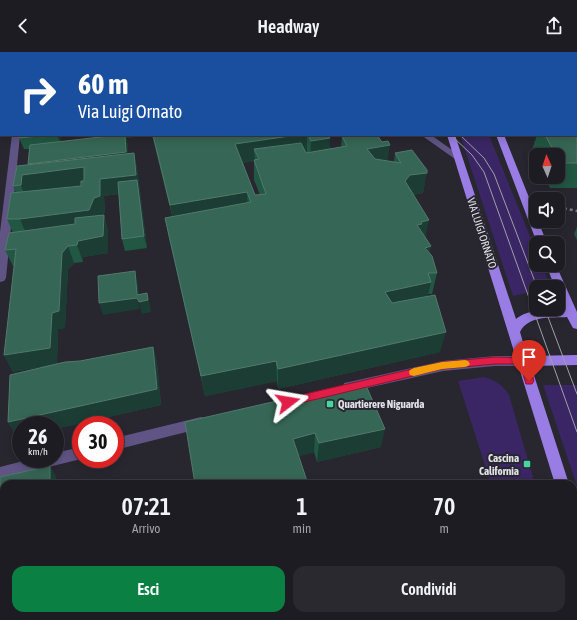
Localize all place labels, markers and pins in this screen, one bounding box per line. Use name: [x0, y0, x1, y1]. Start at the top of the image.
pin: [512, 340, 546, 381]
place label: Quartierere Niguarda: [338, 398, 424, 410]
marker: Quartierere Niguarda: [325, 399, 335, 409]
place label: Cascina California: [479, 452, 519, 477]
marker: Cascina California: [522, 459, 532, 469]

